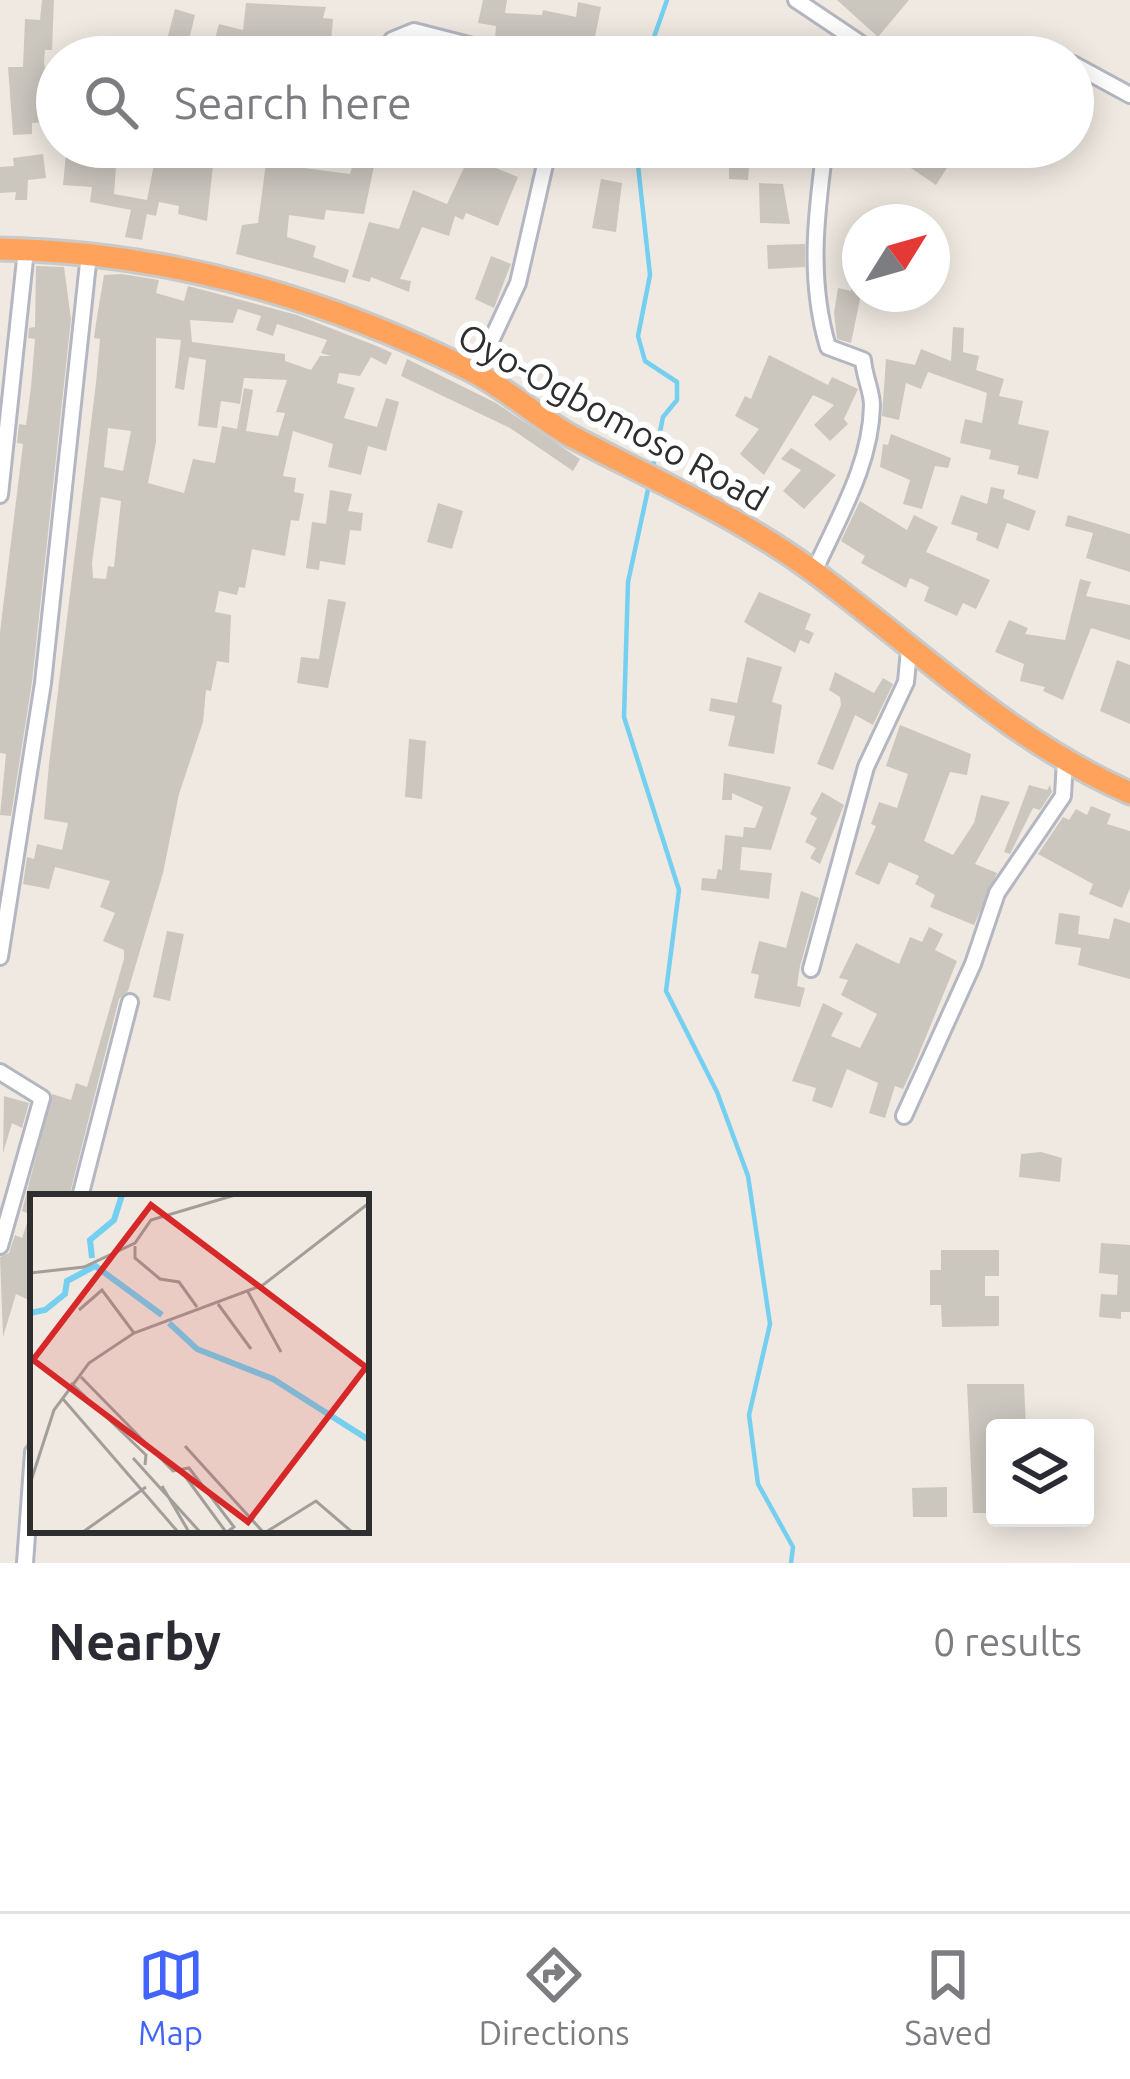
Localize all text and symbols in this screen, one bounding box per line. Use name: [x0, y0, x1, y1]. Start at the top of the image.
search box: [36, 36, 1094, 168]
icon: search: [78, 69, 144, 135]
text: Search here: [174, 77, 412, 128]
north arrow: [842, 204, 950, 312]
street label: Oyo-Ogbomoso Road: [451, 314, 775, 519]
inset map: [30, 1194, 369, 1533]
map controls: [986, 1419, 1094, 1527]
button: layers: [986, 1419, 1094, 1527]
text: Nearby: [48, 1612, 221, 1670]
text: 0 results: [933, 1620, 1082, 1663]
tab: Map: [138, 1942, 204, 2051]
tab: Directions: [479, 1942, 629, 2051]
tab: Saved: [905, 1942, 992, 2051]

